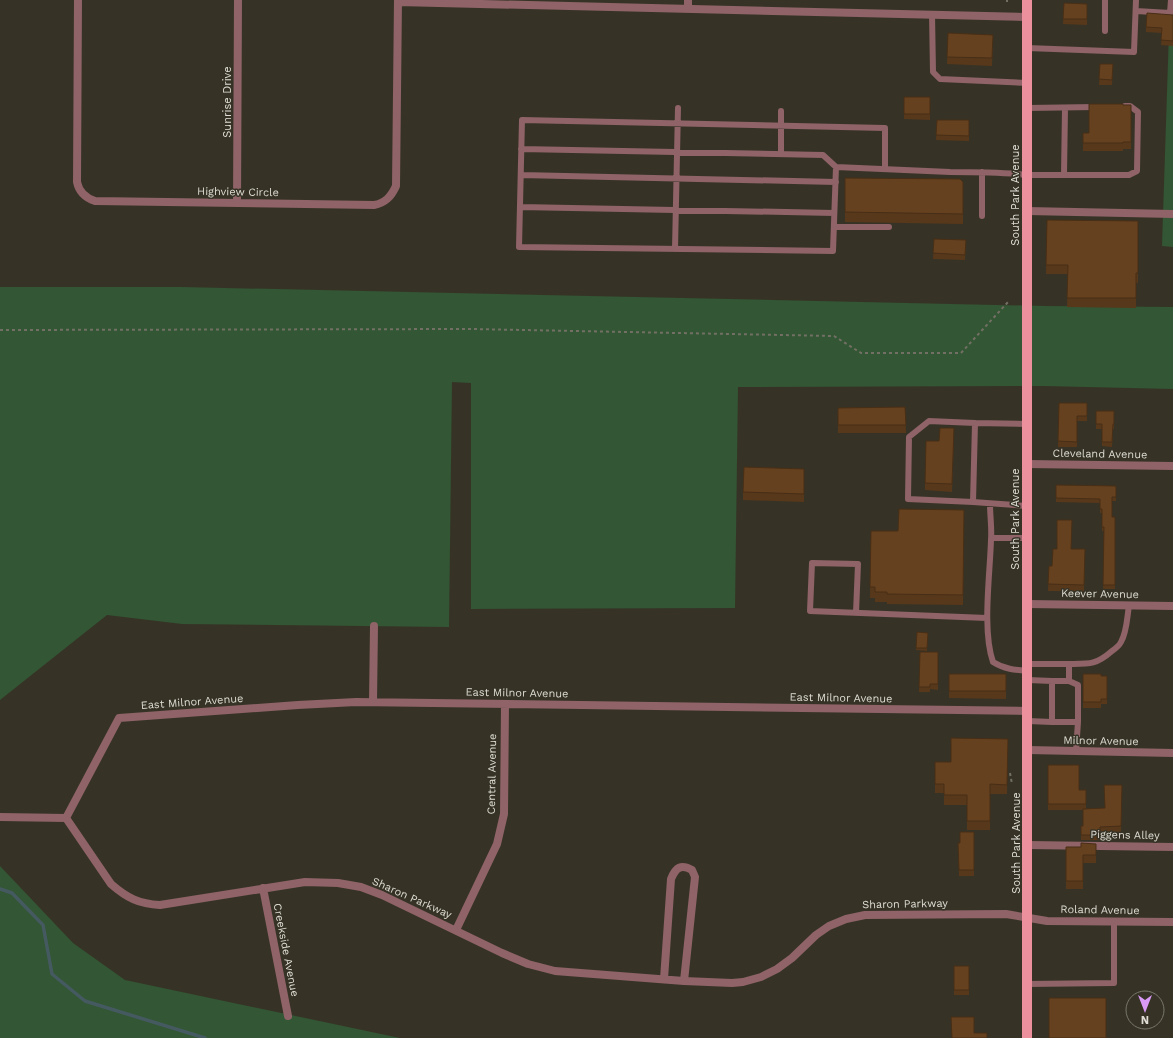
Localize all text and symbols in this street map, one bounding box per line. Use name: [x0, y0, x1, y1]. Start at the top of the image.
street label: Sunrise Drive: [221, 66, 234, 138]
street label: South Park Avenue: [1009, 144, 1022, 246]
street label: Highview Circle: [197, 185, 279, 199]
street label: Cleveland Avenue: [1053, 447, 1147, 461]
street label: South Park Avenue: [1009, 468, 1022, 570]
street label: Keever Avenue: [1061, 587, 1139, 601]
street label: East Milnor Avenue: [465, 686, 569, 700]
street label: East Milnor Avenue: [789, 691, 893, 705]
street label: East Milnor Avenue: [140, 692, 244, 712]
street label: Central Avenue: [485, 733, 499, 815]
street label: Milnor Avenue: [1063, 734, 1139, 748]
street label: South Park Avenue: [1010, 792, 1023, 894]
street label: Piggens Alley: [1090, 828, 1160, 842]
street label: Sharon Parkway: [370, 875, 454, 922]
street label: Sharon Parkway: [862, 897, 948, 911]
street label: Creekside Avenue: [271, 902, 301, 998]
street label: Roland Avenue: [1060, 903, 1140, 917]
north arrow: [1125, 990, 1165, 1030]
text: N: [1141, 1013, 1149, 1026]

